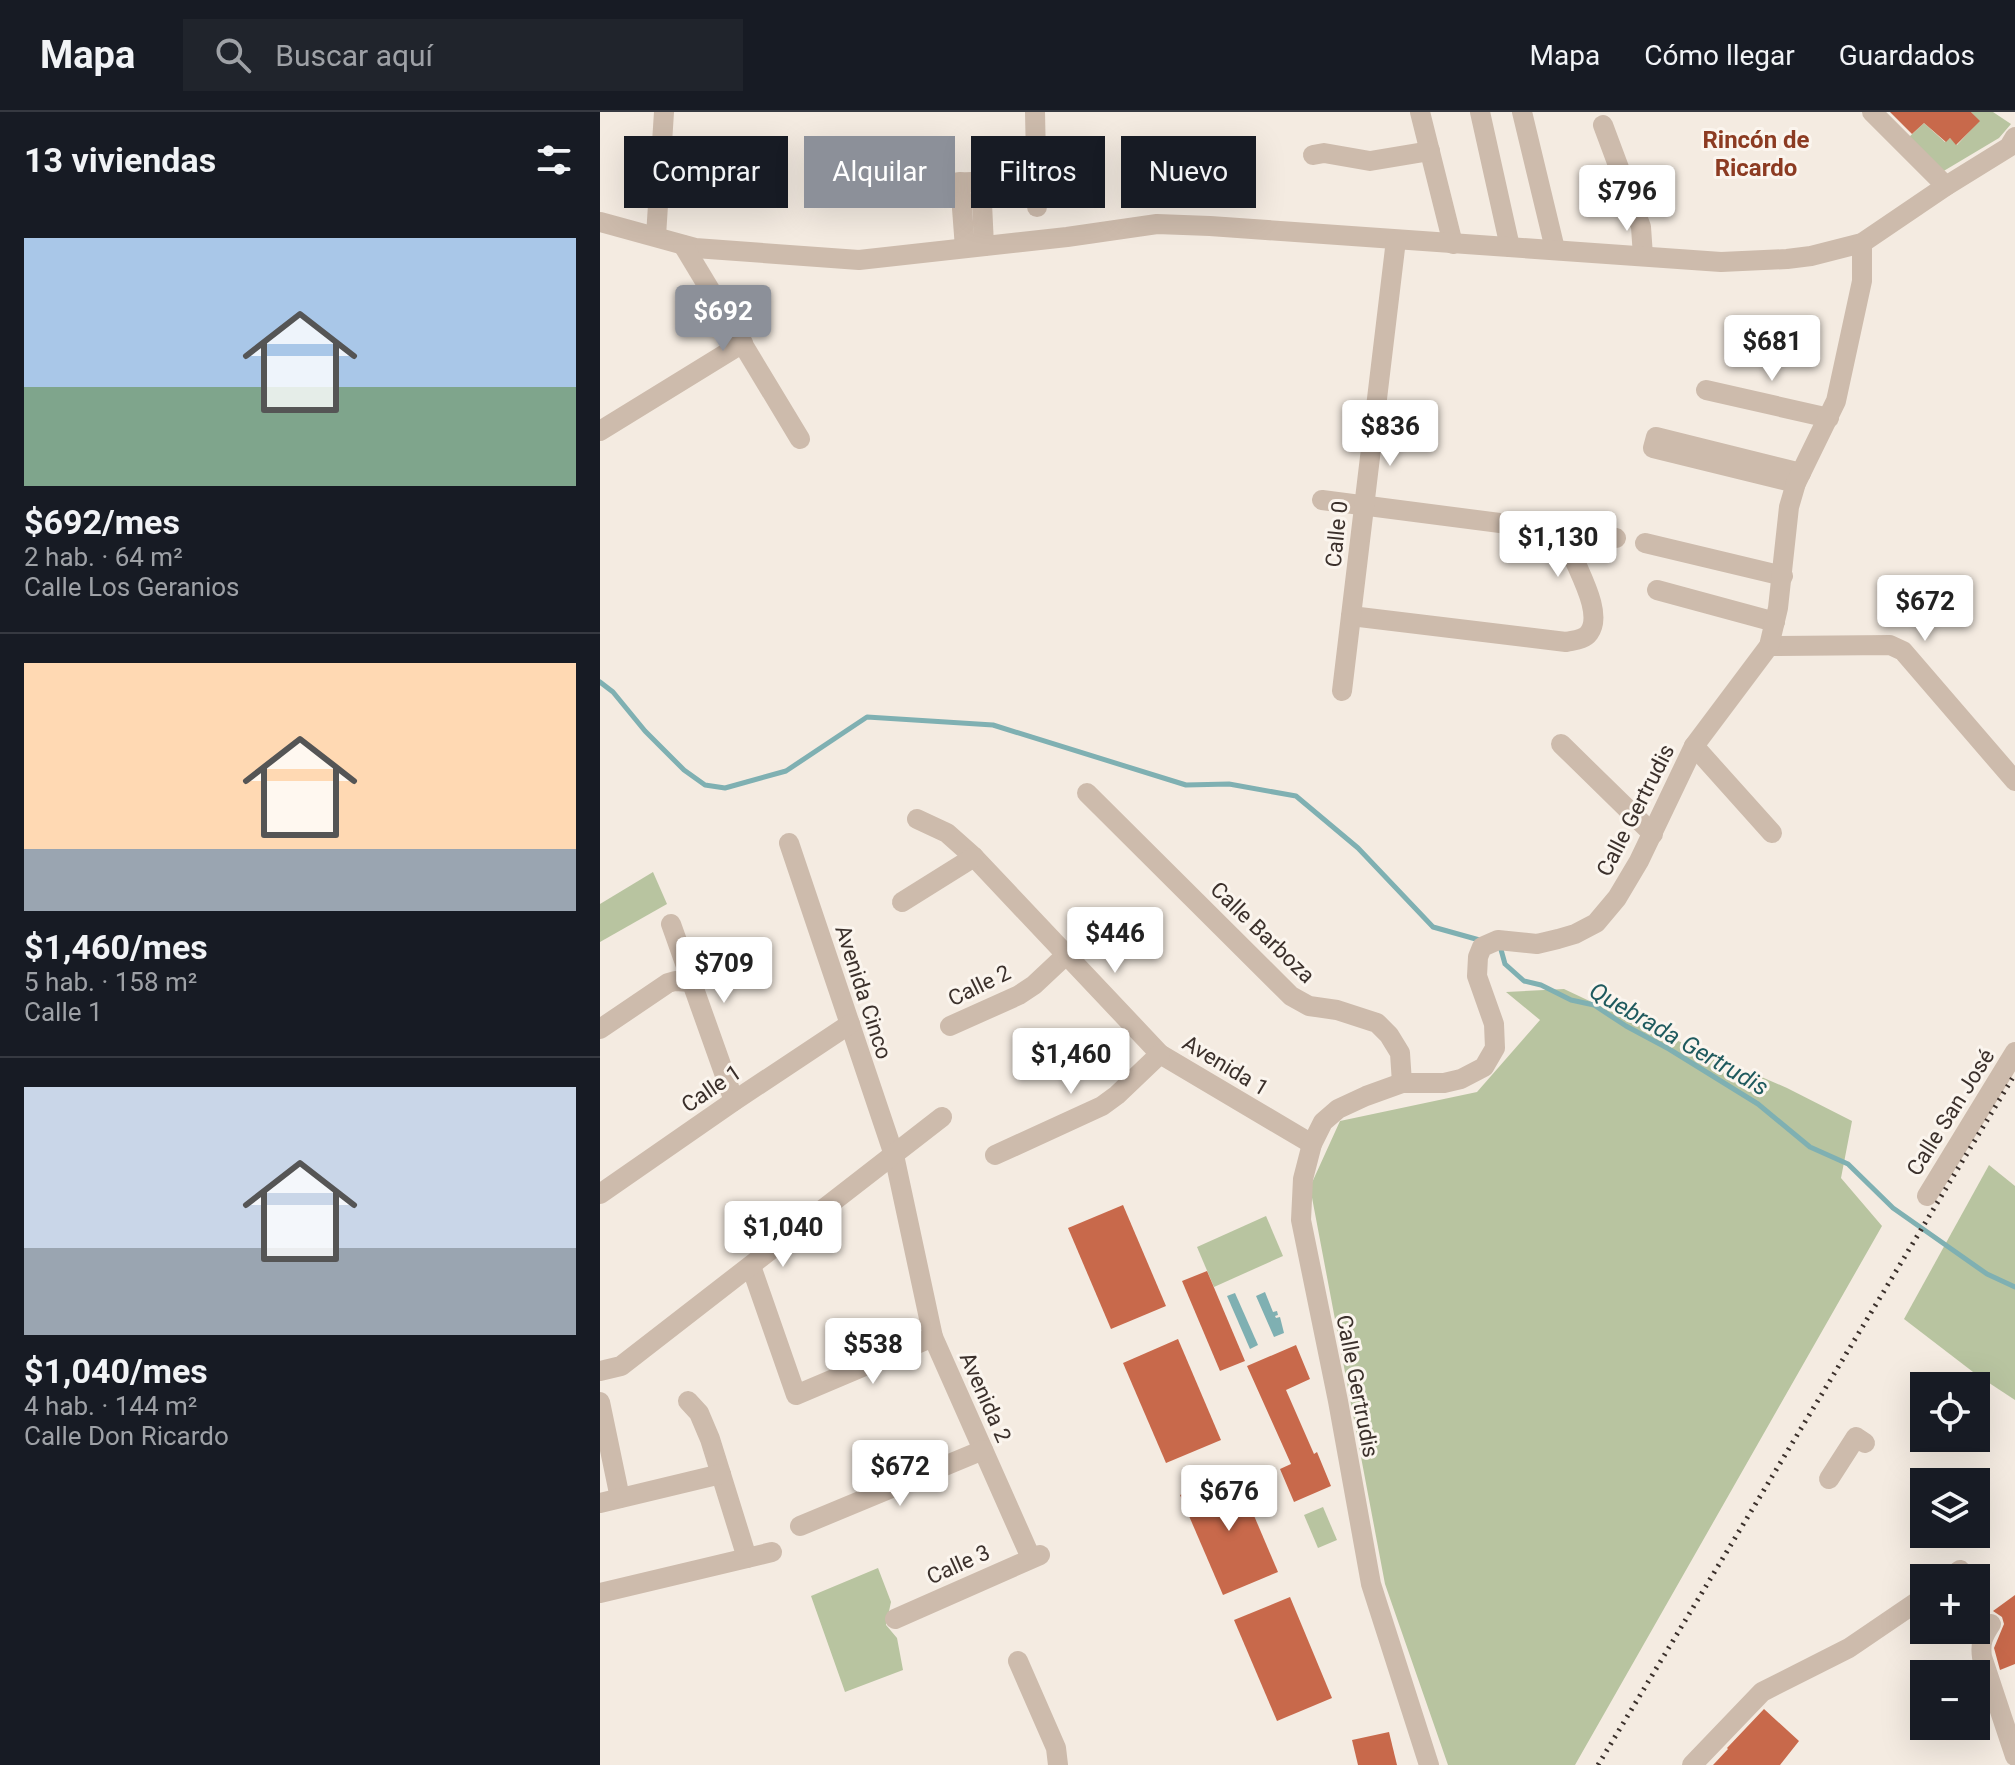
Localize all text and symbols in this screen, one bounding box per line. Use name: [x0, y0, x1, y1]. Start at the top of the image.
search box: [183, 19, 743, 91]
text: Mapa: [40, 33, 135, 77]
icon: search: [211, 33, 255, 77]
text: Buscar aquí: [275, 38, 433, 73]
text: Mapa: [1530, 39, 1600, 72]
text: Cómo llegar: [1644, 39, 1795, 72]
text: Guardados: [1839, 39, 1975, 72]
district label: Rincón de Ricardo: [1702, 126, 1810, 182]
chip: Comprar: [624, 136, 788, 208]
chip: Alquilar: [804, 136, 955, 208]
chip: Filtros: [971, 136, 1105, 208]
chip: Nuevo: [1121, 136, 1256, 208]
icon: filters: [532, 138, 576, 182]
text: 13 viviendas: [24, 140, 216, 180]
pin: $796: [1580, 165, 1674, 233]
text: $796: [1597, 176, 1657, 206]
pin: $692: [676, 285, 770, 353]
icon: home: [228, 290, 372, 434]
text: $692: [693, 296, 753, 326]
pin: $681: [1725, 315, 1819, 383]
text: $681: [1742, 326, 1802, 356]
pin: $836: [1343, 400, 1437, 468]
text: $836: [1360, 411, 1420, 441]
street label: Calle 0: [1321, 500, 1352, 568]
text: $692/mes: [24, 502, 180, 542]
pin: $1,130: [1493, 511, 1623, 579]
text: $1,130: [1518, 522, 1598, 552]
text: 2 hab. · 64 m²: [24, 542, 183, 572]
text: Calle Los Geranios: [24, 572, 240, 602]
pin: $672: [1878, 575, 1972, 643]
text: $672: [1895, 586, 1955, 616]
icon: home: [228, 715, 372, 859]
street label: Calle Gertrudis: [1591, 740, 1679, 880]
street label: Calle Barboza: [1205, 877, 1320, 988]
pin: $446: [1068, 907, 1162, 975]
text: $446: [1085, 918, 1145, 948]
street label: Avenida Cinco: [830, 922, 897, 1062]
text: $1,460/mes: [24, 927, 208, 967]
pin: $709: [677, 937, 771, 1005]
text: $709: [694, 948, 754, 978]
street label: Calle 2: [944, 960, 1015, 1011]
text: 5 hab. · 158 m²: [24, 967, 197, 997]
water label: Quebrada Gertrudis: [1585, 976, 1773, 1102]
text: Calle 1: [24, 997, 103, 1027]
pin: $1,460: [1006, 1028, 1136, 1096]
street label: Avenida 1: [1178, 1030, 1273, 1101]
text: $1,460: [1031, 1039, 1111, 1069]
street label: Calle San José: [1902, 1044, 1999, 1180]
street label: Calle 1: [677, 1059, 746, 1117]
icon: home: [228, 1139, 372, 1283]
pin: $1,040: [718, 1201, 848, 1269]
text: $1,040: [743, 1212, 823, 1242]
street label: Calle Gertrudis: [1331, 1313, 1384, 1459]
pin: $538: [826, 1318, 920, 1386]
text: $538: [843, 1329, 903, 1359]
street label: Avenida 2: [955, 1348, 1016, 1446]
text: $1,040/mes: [24, 1351, 208, 1391]
map controls: [1910, 1372, 1990, 1740]
button: locate: [1910, 1372, 1990, 1452]
text: 4 hab. · 144 m²: [24, 1391, 197, 1421]
text: Calle Don Ricardo: [24, 1421, 229, 1451]
pin: $672: [853, 1440, 947, 1508]
text: $672: [870, 1451, 930, 1481]
pin: $676: [1182, 1465, 1276, 1533]
button: layers: [1910, 1468, 1990, 1548]
text: $676: [1199, 1476, 1259, 1506]
street label: Calle 3: [923, 1540, 994, 1589]
button: +: [1910, 1564, 1990, 1644]
button: −: [1910, 1660, 1990, 1740]

